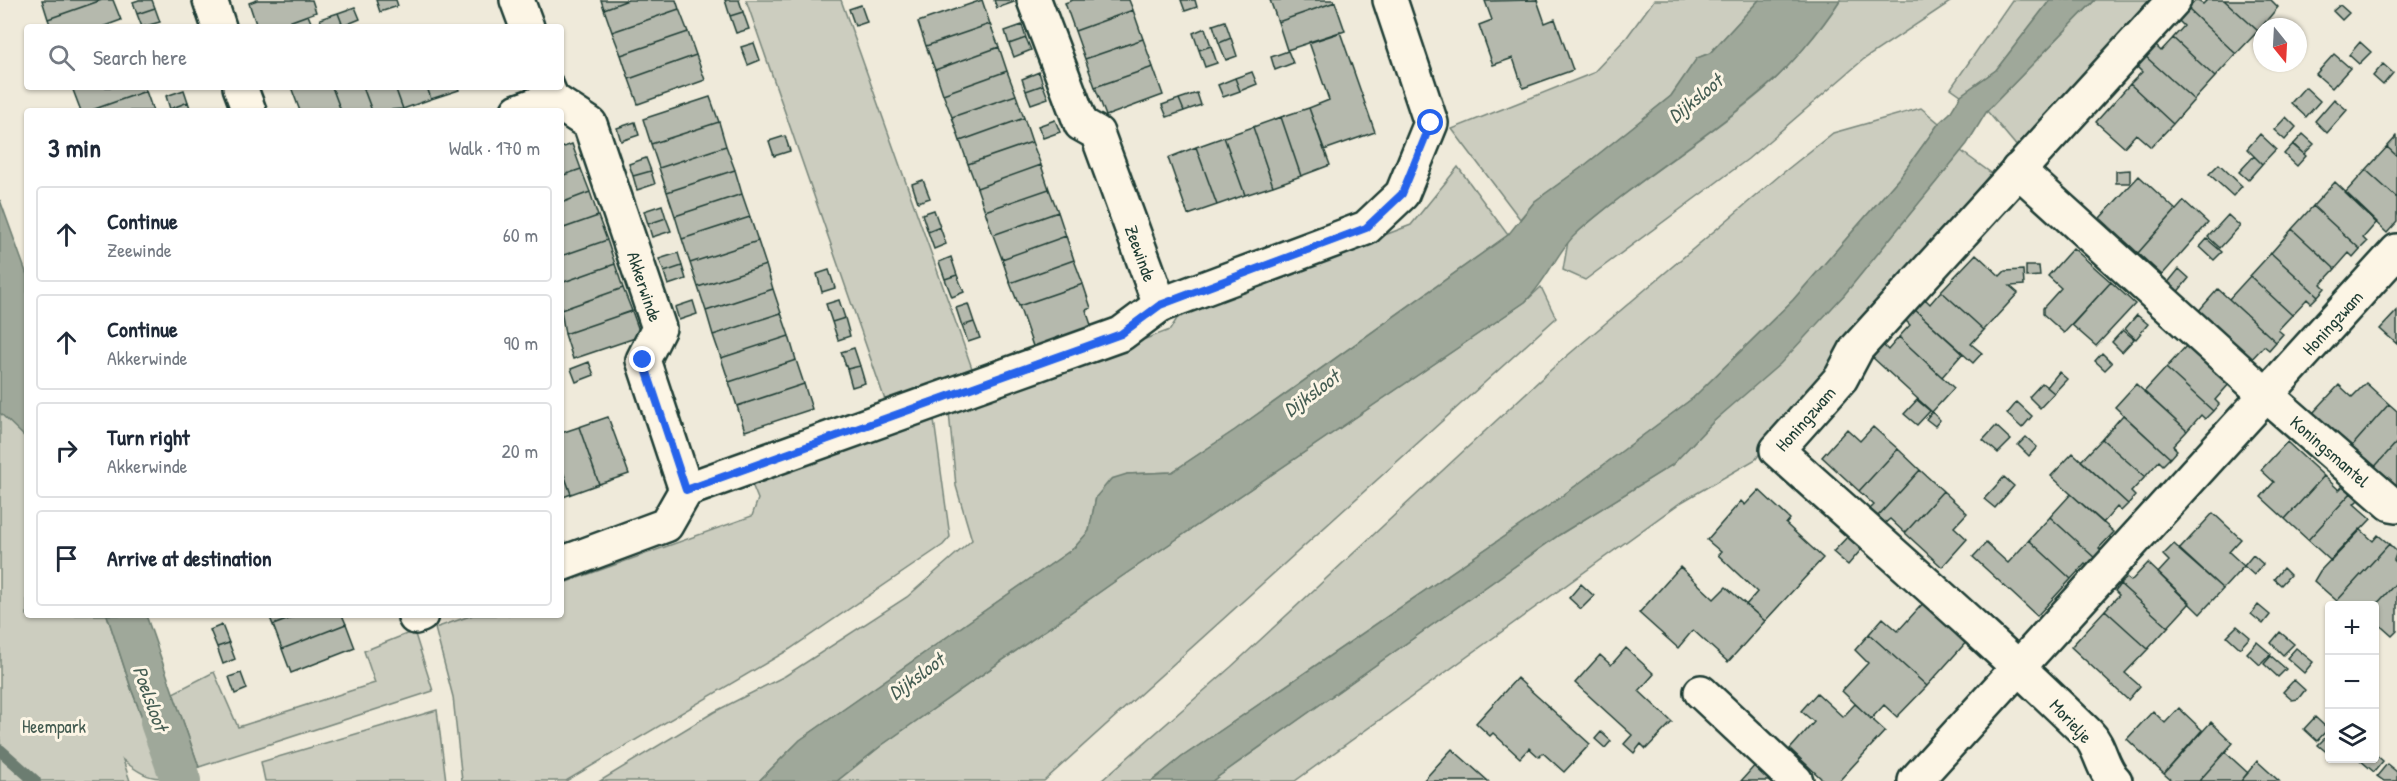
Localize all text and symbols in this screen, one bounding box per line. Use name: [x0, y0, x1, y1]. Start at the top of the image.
north arrow: [2253, 18, 2307, 72]
search box: [24, 24, 564, 90]
icon: search: [45, 41, 78, 74]
text: Search here: [93, 42, 187, 72]
water label: Dijksloot: [1662, 66, 1730, 128]
route start: [1417, 109, 1443, 135]
text: 3 min: [48, 130, 101, 165]
text: Walk · 170 m: [449, 134, 540, 161]
text: Continue: [107, 206, 178, 236]
icon: ahead: [50, 218, 83, 251]
text: 60 m: [503, 221, 538, 248]
street label: Zeewinde: [1119, 222, 1163, 285]
text: Zeewinde: [107, 236, 172, 263]
street label: Akkerwinde: [621, 248, 668, 325]
street label: Honingzwam: [2296, 285, 2368, 360]
text: Continue: [107, 314, 178, 344]
icon: ahead: [50, 326, 83, 359]
text: 90 m: [504, 329, 538, 356]
text: Akkerwinde: [107, 344, 188, 371]
route end: [629, 346, 655, 372]
water label: Dijksloot: [1278, 362, 1347, 422]
street label: Honingzwam: [1769, 380, 1841, 456]
street label: Koningsmantel: [2285, 409, 2375, 493]
text: Turn right: [107, 422, 190, 452]
icon: right: [50, 434, 83, 467]
text: 20 m: [501, 437, 538, 464]
text: Akkerwinde: [107, 452, 188, 479]
icon: arrive: [50, 542, 83, 575]
text: Arrive at destination: [107, 543, 272, 573]
map controls: [2325, 601, 2379, 763]
button: +: [2325, 601, 2379, 655]
water label: Dijksloot: [883, 645, 952, 705]
button: −: [2325, 655, 2379, 709]
water label: Poelsloot: [127, 662, 176, 737]
street label: Morielje: [2044, 693, 2098, 749]
button: layers: [2325, 709, 2379, 763]
park label: Heempark: [22, 714, 87, 739]

